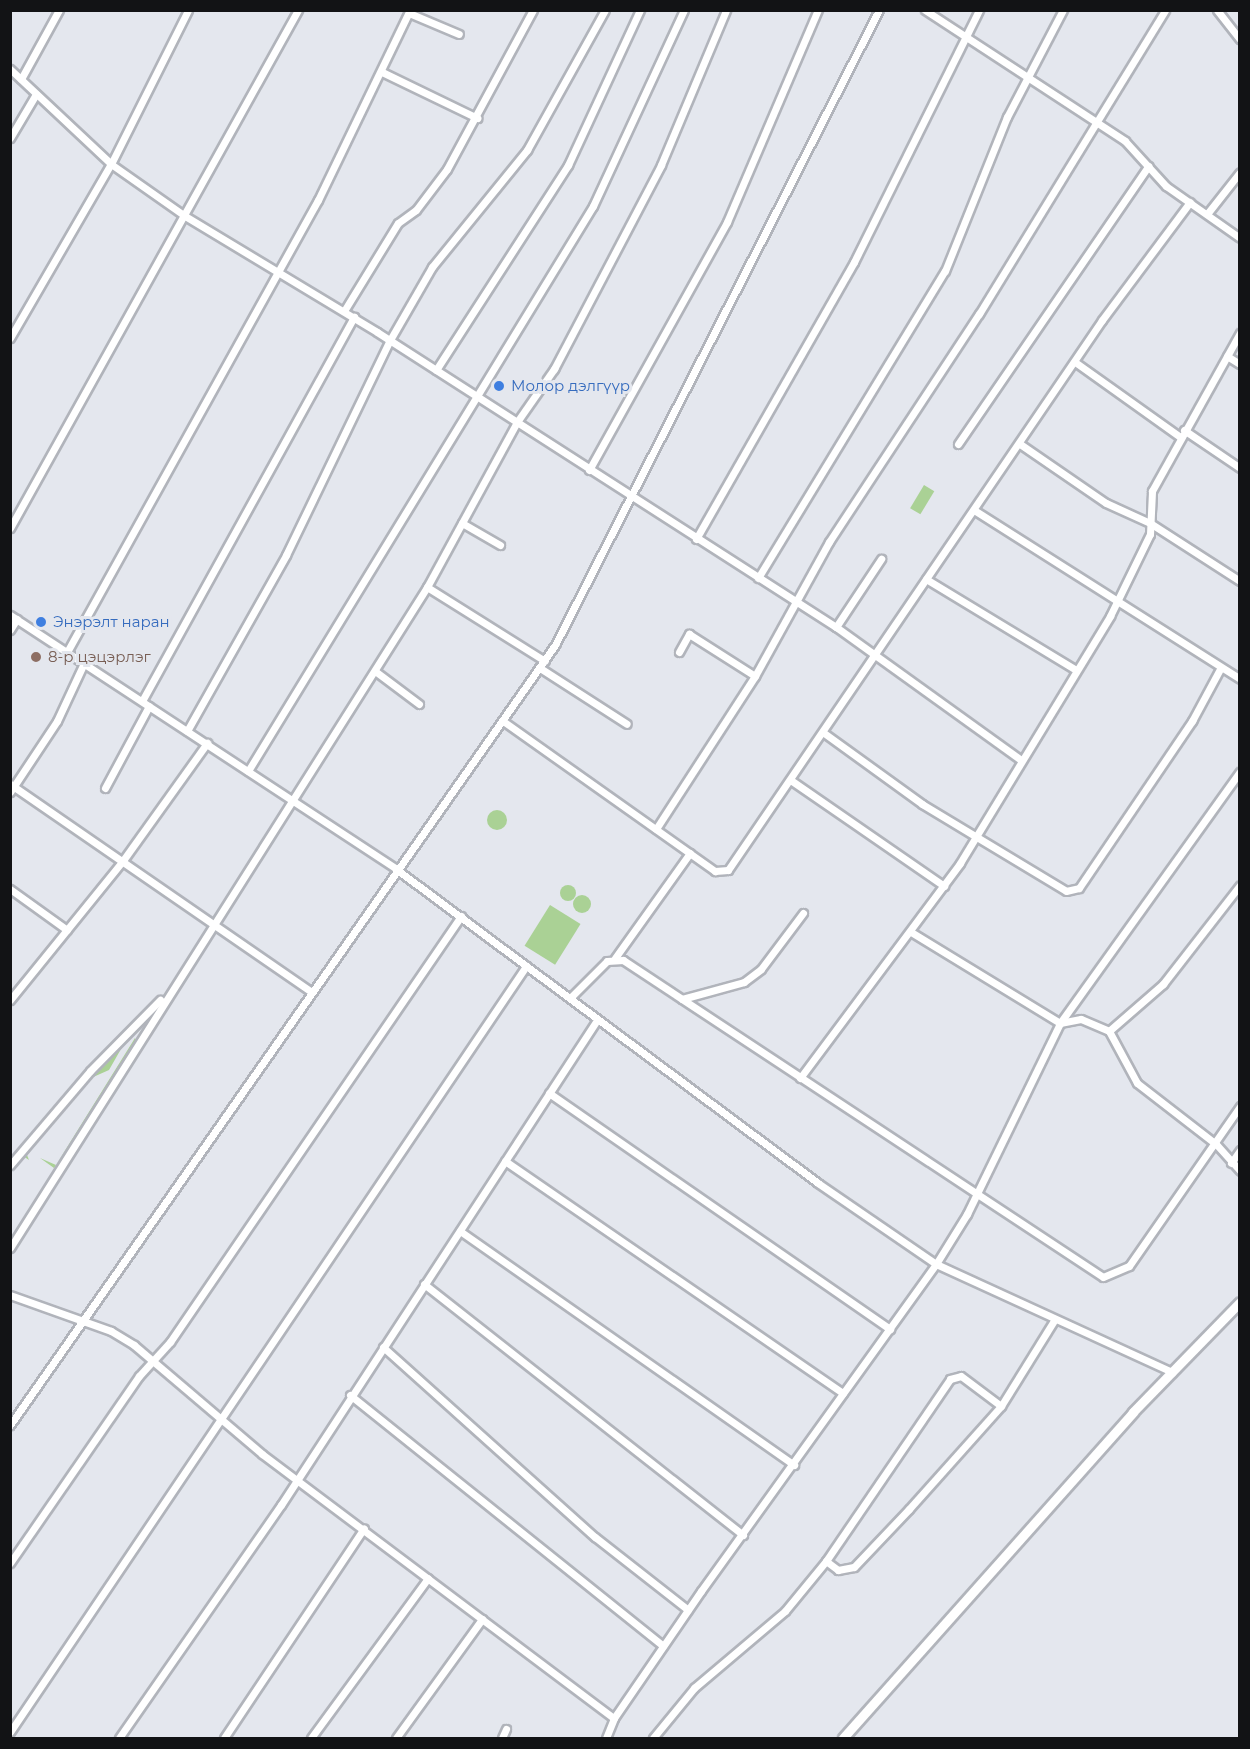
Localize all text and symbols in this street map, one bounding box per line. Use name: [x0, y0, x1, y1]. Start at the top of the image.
place label: Молор дэлгүүр: [511, 377, 630, 395]
marker: Молор дэлгүүр: [492, 379, 506, 393]
place label: Энэрэлт наран: [53, 613, 170, 631]
marker: Энэрэлт наран: [34, 615, 48, 629]
place label: 8-р цэцэрлэг: [48, 648, 151, 666]
marker: 8-р цэцэрлэг: [29, 650, 43, 664]

